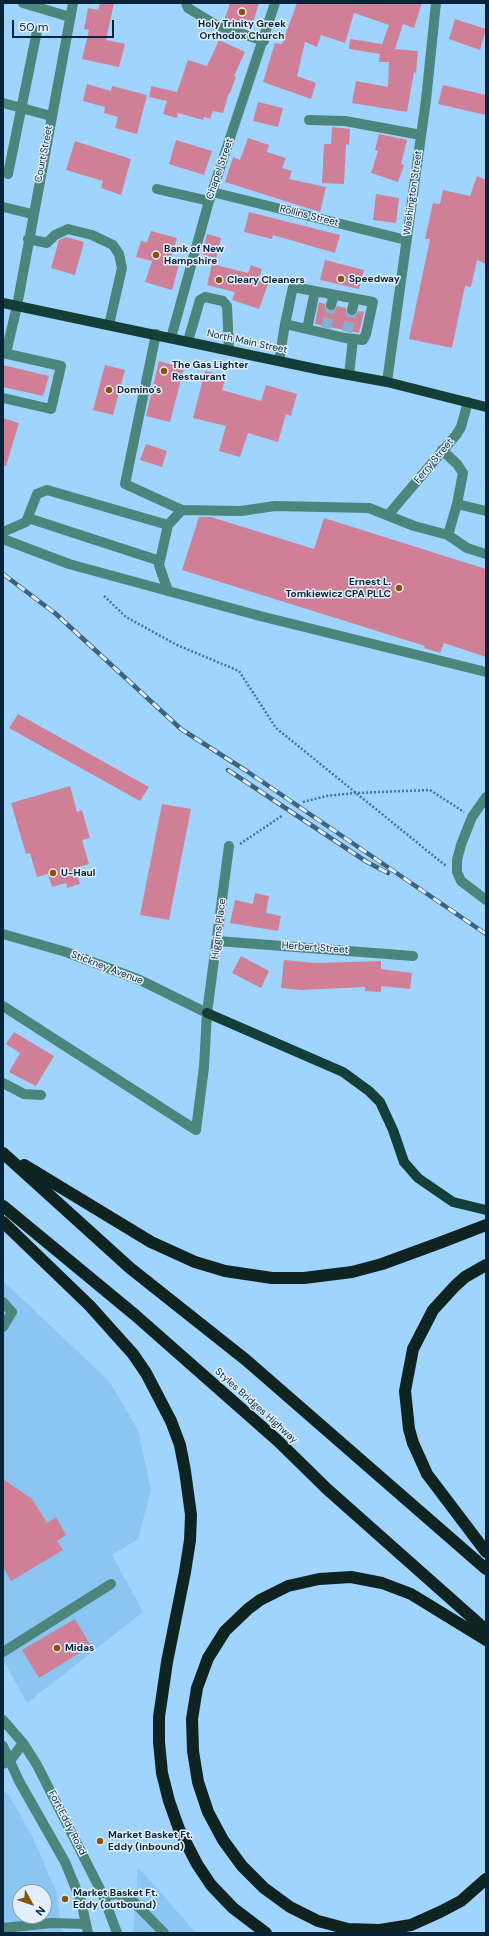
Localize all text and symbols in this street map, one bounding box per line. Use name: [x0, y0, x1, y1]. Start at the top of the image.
marker: Holy Trinity Greek Orthodox Church: [237, 7, 247, 17]
scale bar: [14, 12, 116, 38]
place label: Holy Trinity Greek Orthodox Church: [198, 18, 286, 42]
text: 50 m: [19, 19, 48, 35]
street label: Court Street: [33, 125, 55, 183]
street label: Chapel Street: [204, 137, 236, 201]
street label: Washington Street: [401, 150, 425, 236]
street label: Rollins Street: [278, 203, 340, 229]
place label: Bank of New Hampshire: [164, 243, 224, 266]
marker: Bank of New Hampshire: [151, 250, 161, 260]
place label: Speedway: [349, 273, 400, 285]
place label: Cleary Cleaners: [227, 274, 305, 286]
marker: Speedway: [336, 274, 346, 284]
marker: Cleary Cleaners: [214, 275, 224, 285]
street label: North Main Street: [206, 328, 288, 356]
place label: The Gas Lighter Restaurant: [172, 359, 249, 382]
marker: The Gas Lighter Restaurant: [159, 366, 169, 376]
place label: Domino's: [117, 384, 161, 396]
marker: Domino's: [104, 385, 114, 395]
street label: Ferry Street: [412, 436, 456, 486]
place label: Ernest L. Tomkiewicz CPA PLLC: [286, 576, 391, 600]
marker: Ernest L. Tomkiewicz CPA PLLC: [394, 583, 404, 593]
place label: U-Haul: [61, 867, 95, 879]
marker: U-Haul: [48, 868, 58, 878]
street label: Higgins Place: [209, 898, 229, 960]
street label: Herbert Street: [281, 940, 349, 956]
street label: Stickney Avenue: [69, 949, 145, 987]
street label: Styles Bridges Highway: [212, 1366, 300, 1446]
place label: Midas: [65, 1642, 94, 1654]
marker: Midas: [52, 1643, 62, 1653]
street label: Fort Eddy Road: [46, 1789, 88, 1857]
place label: Market Basket Ft. Eddy (inbound): [108, 1829, 193, 1852]
marker: Market Basket Ft. Eddy (inbound): [95, 1836, 105, 1846]
north arrow: [12, 1884, 52, 1924]
place label: Market Basket Ft. Eddy (outbound): [73, 1887, 158, 1910]
marker: Market Basket Ft. Eddy (outbound): [60, 1894, 70, 1904]
text: N: [32, 1903, 48, 1919]

